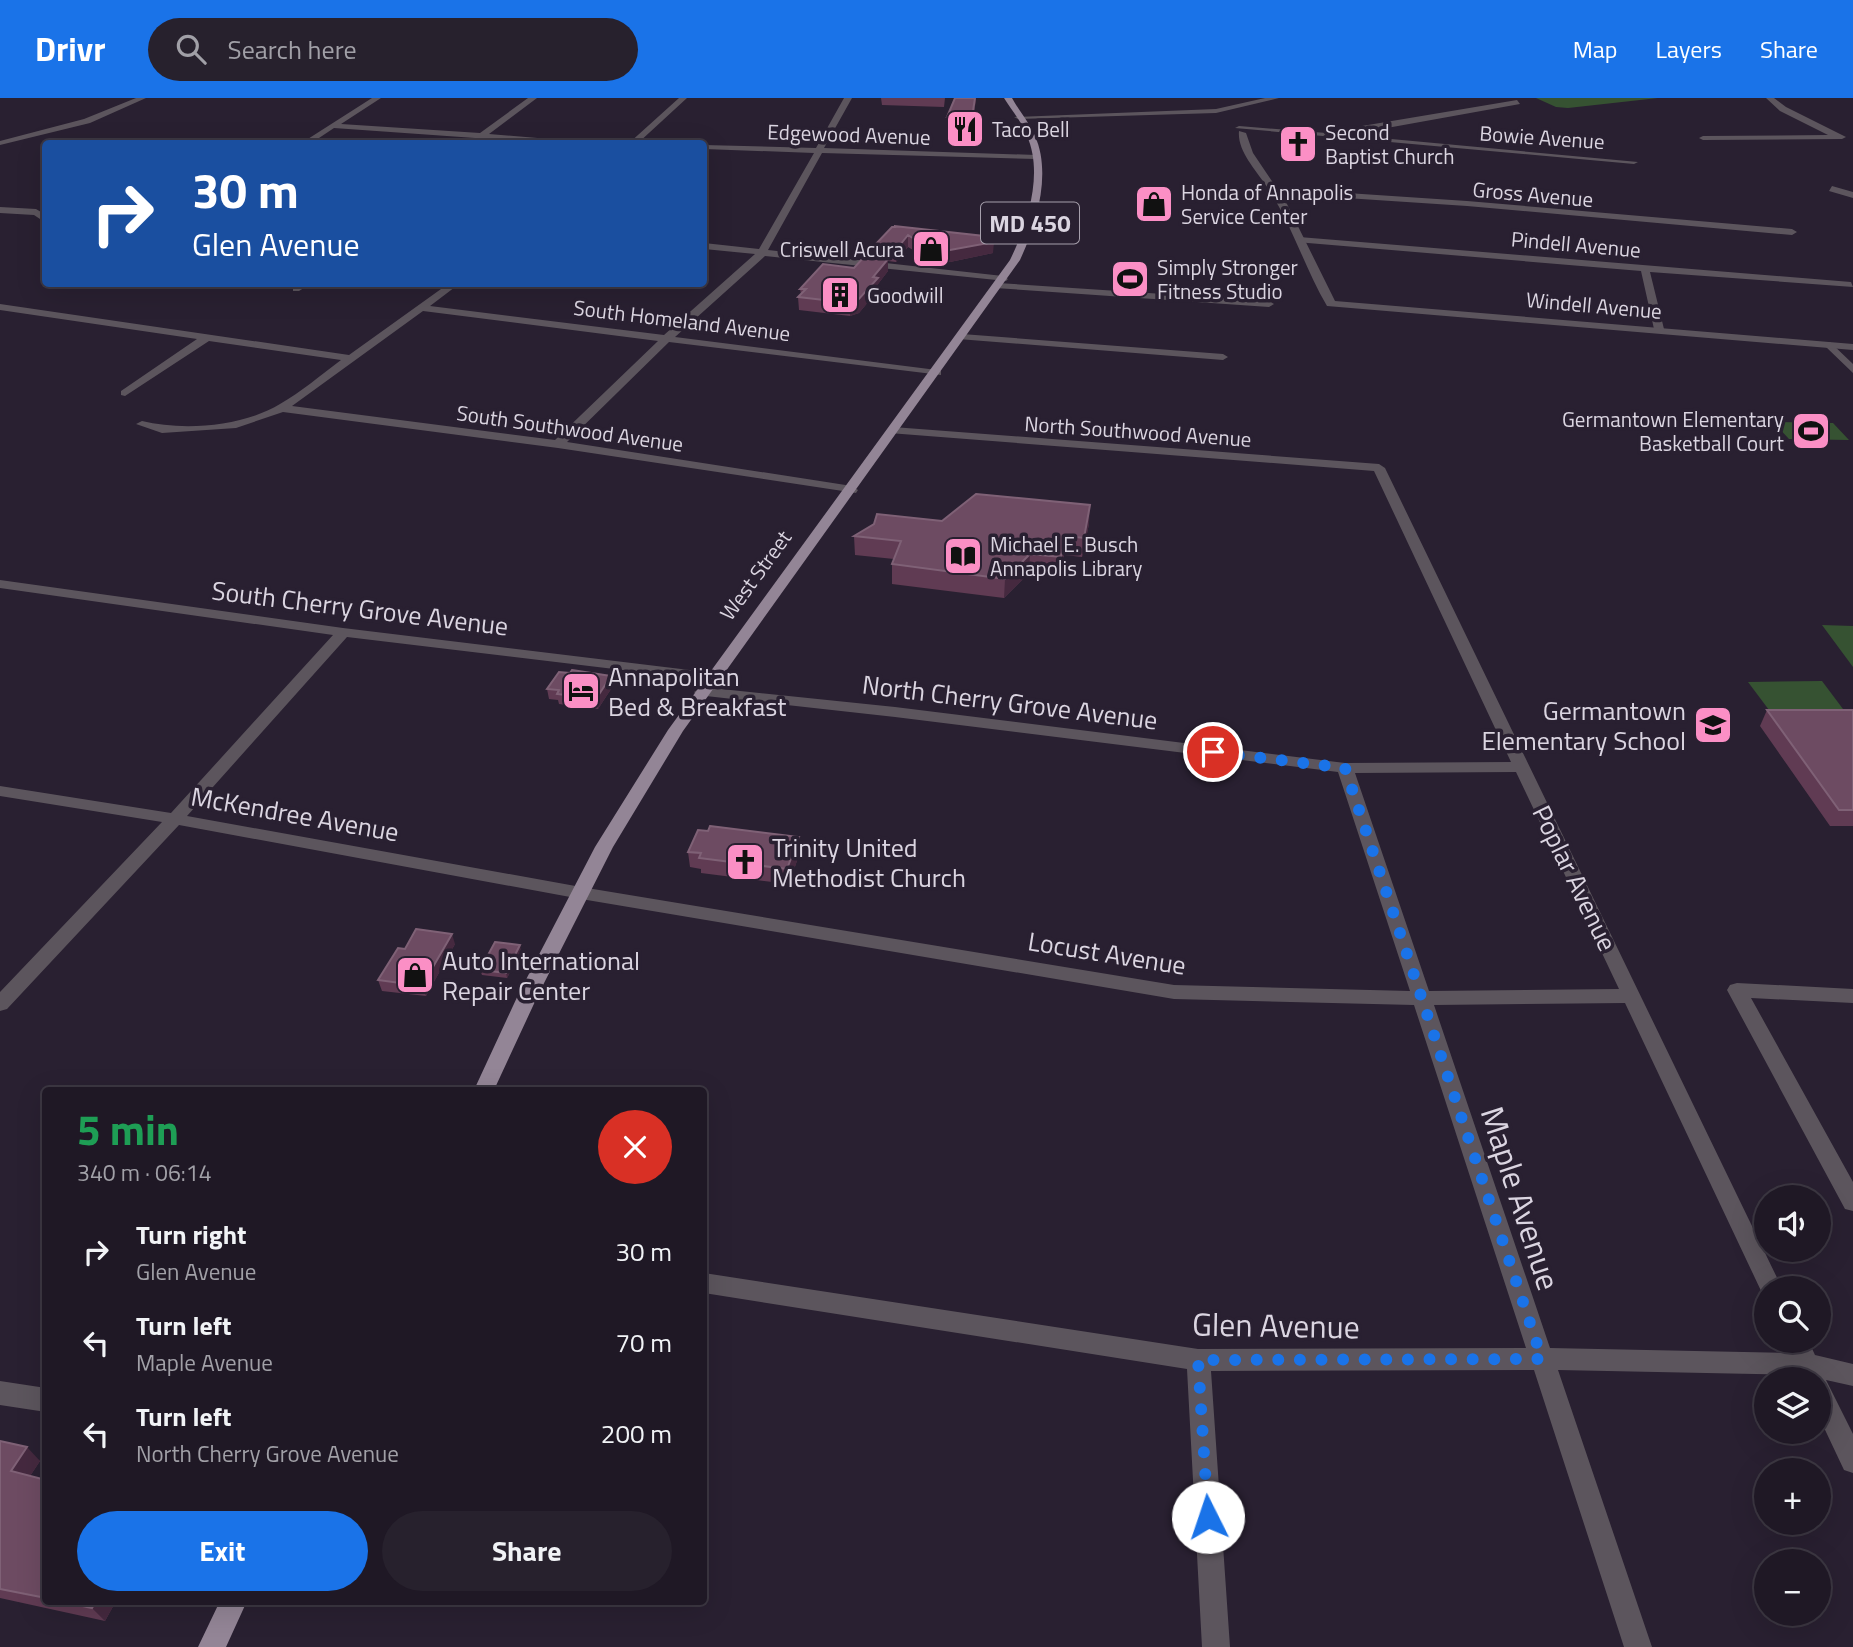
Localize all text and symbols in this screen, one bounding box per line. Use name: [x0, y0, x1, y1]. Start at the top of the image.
search box: [148, 18, 638, 81]
text: Drivr: [35, 24, 106, 74]
icon: search: [172, 30, 210, 68]
text: Search here: [228, 30, 357, 69]
text: Map: [1573, 31, 1618, 67]
text: Layers: [1656, 31, 1722, 67]
text: Share: [1760, 31, 1818, 67]
restaurant icon: Taco Bell: [944, 108, 986, 150]
place label: Taco Bell: [992, 113, 1070, 145]
street label: Edgewood Avenue: [767, 115, 931, 153]
place label: Second Baptist Church: [1325, 116, 1455, 172]
street label: Bowie Avenue: [1478, 117, 1606, 157]
church icon: Second Baptist Church: [1277, 123, 1319, 165]
text: 30 m: [192, 152, 299, 227]
icon: right: [77, 168, 168, 259]
street label: Gross Avenue: [1471, 173, 1595, 215]
place label: Honda of Annapolis Service Center: [1181, 176, 1353, 232]
shop icon: Honda of Annapolis Service Center: [1133, 183, 1175, 225]
road number: MD 450: [981, 202, 1079, 244]
text: Glen Avenue: [192, 220, 360, 268]
street label: Pindell Avenue: [1510, 222, 1642, 266]
shop icon: Criswell Acura: [910, 228, 952, 270]
place label: Criswell Acura: [780, 233, 904, 265]
place label: Simply Stronger Fitness Studio: [1157, 251, 1298, 307]
sports icon: Simply Stronger Fitness Studio: [1109, 258, 1151, 300]
building icon: Goodwill: [819, 274, 861, 316]
place label: Goodwill: [867, 279, 944, 311]
street label: Windell Avenue: [1525, 283, 1663, 327]
street label: South Homeland Avenue: [572, 291, 792, 349]
street label: South Southwood Avenue: [455, 396, 685, 460]
place label: Germantown Elementary Basketball Court: [1562, 403, 1785, 459]
street label: North Southwood Avenue: [1023, 407, 1253, 455]
sports icon: Germantown Elementary Basketball Court: [1790, 410, 1832, 452]
street label: West Street: [711, 523, 799, 627]
place label: Michael E. Busch Annapolis Library: [990, 528, 1142, 584]
library icon: Michael E. Busch Annapolis Library: [942, 535, 984, 577]
street label: South Cherry Grove Avenue: [209, 570, 511, 646]
place label: Annapolitan Bed & Breakfast: [608, 657, 786, 726]
street label: North Cherry Grove Avenue: [860, 665, 1160, 739]
hotel icon: Annapolitan Bed & Breakfast: [560, 670, 602, 712]
place label: Germantown Elementary School: [1481, 691, 1686, 760]
school or university icon: Germantown Elementary School: [1692, 704, 1734, 746]
pin: [1183, 722, 1243, 782]
icon: arrive: [1194, 733, 1232, 771]
street label: McKendree Avenue: [188, 777, 402, 851]
street label: Poplar Avenue: [1523, 799, 1627, 957]
place label: Trinity United Methodist Church: [772, 828, 966, 897]
church icon: Trinity United Methodist Church: [724, 841, 766, 883]
street label: Locust Avenue: [1025, 921, 1189, 985]
place label: Auto International Repair Center: [442, 941, 640, 1010]
shop icon: Auto International Repair Center: [394, 954, 436, 996]
text: 5 min: [77, 1097, 179, 1161]
street label: Maple Avenue: [1469, 1100, 1573, 1296]
button: close: [598, 1110, 672, 1184]
text: 340 m · 06:14: [77, 1155, 212, 1190]
map controls: [1754, 1185, 1831, 1626]
button: sound: [1754, 1185, 1831, 1262]
text: Turn right: [136, 1215, 247, 1254]
text: 30 m: [615, 1232, 672, 1271]
icon: right: [77, 1233, 115, 1271]
text: Glen Avenue: [136, 1254, 256, 1289]
button: search: [1754, 1276, 1831, 1353]
street label: Glen Avenue: [1192, 1300, 1360, 1350]
text: Turn left: [136, 1306, 231, 1345]
text: 70 m: [615, 1323, 672, 1362]
icon: left: [77, 1324, 115, 1362]
text: Maple Avenue: [136, 1345, 273, 1380]
button: layers: [1754, 1367, 1831, 1444]
text: Turn left: [136, 1397, 231, 1436]
text: 200 m: [601, 1414, 672, 1453]
icon: left: [77, 1415, 115, 1453]
text: North Cherry Grove Avenue: [136, 1436, 399, 1471]
button: +: [1754, 1458, 1831, 1535]
position arrow: [1171, 1480, 1245, 1554]
button: Exit: [77, 1511, 368, 1591]
button: Share: [382, 1511, 672, 1591]
button: −: [1754, 1549, 1831, 1626]

